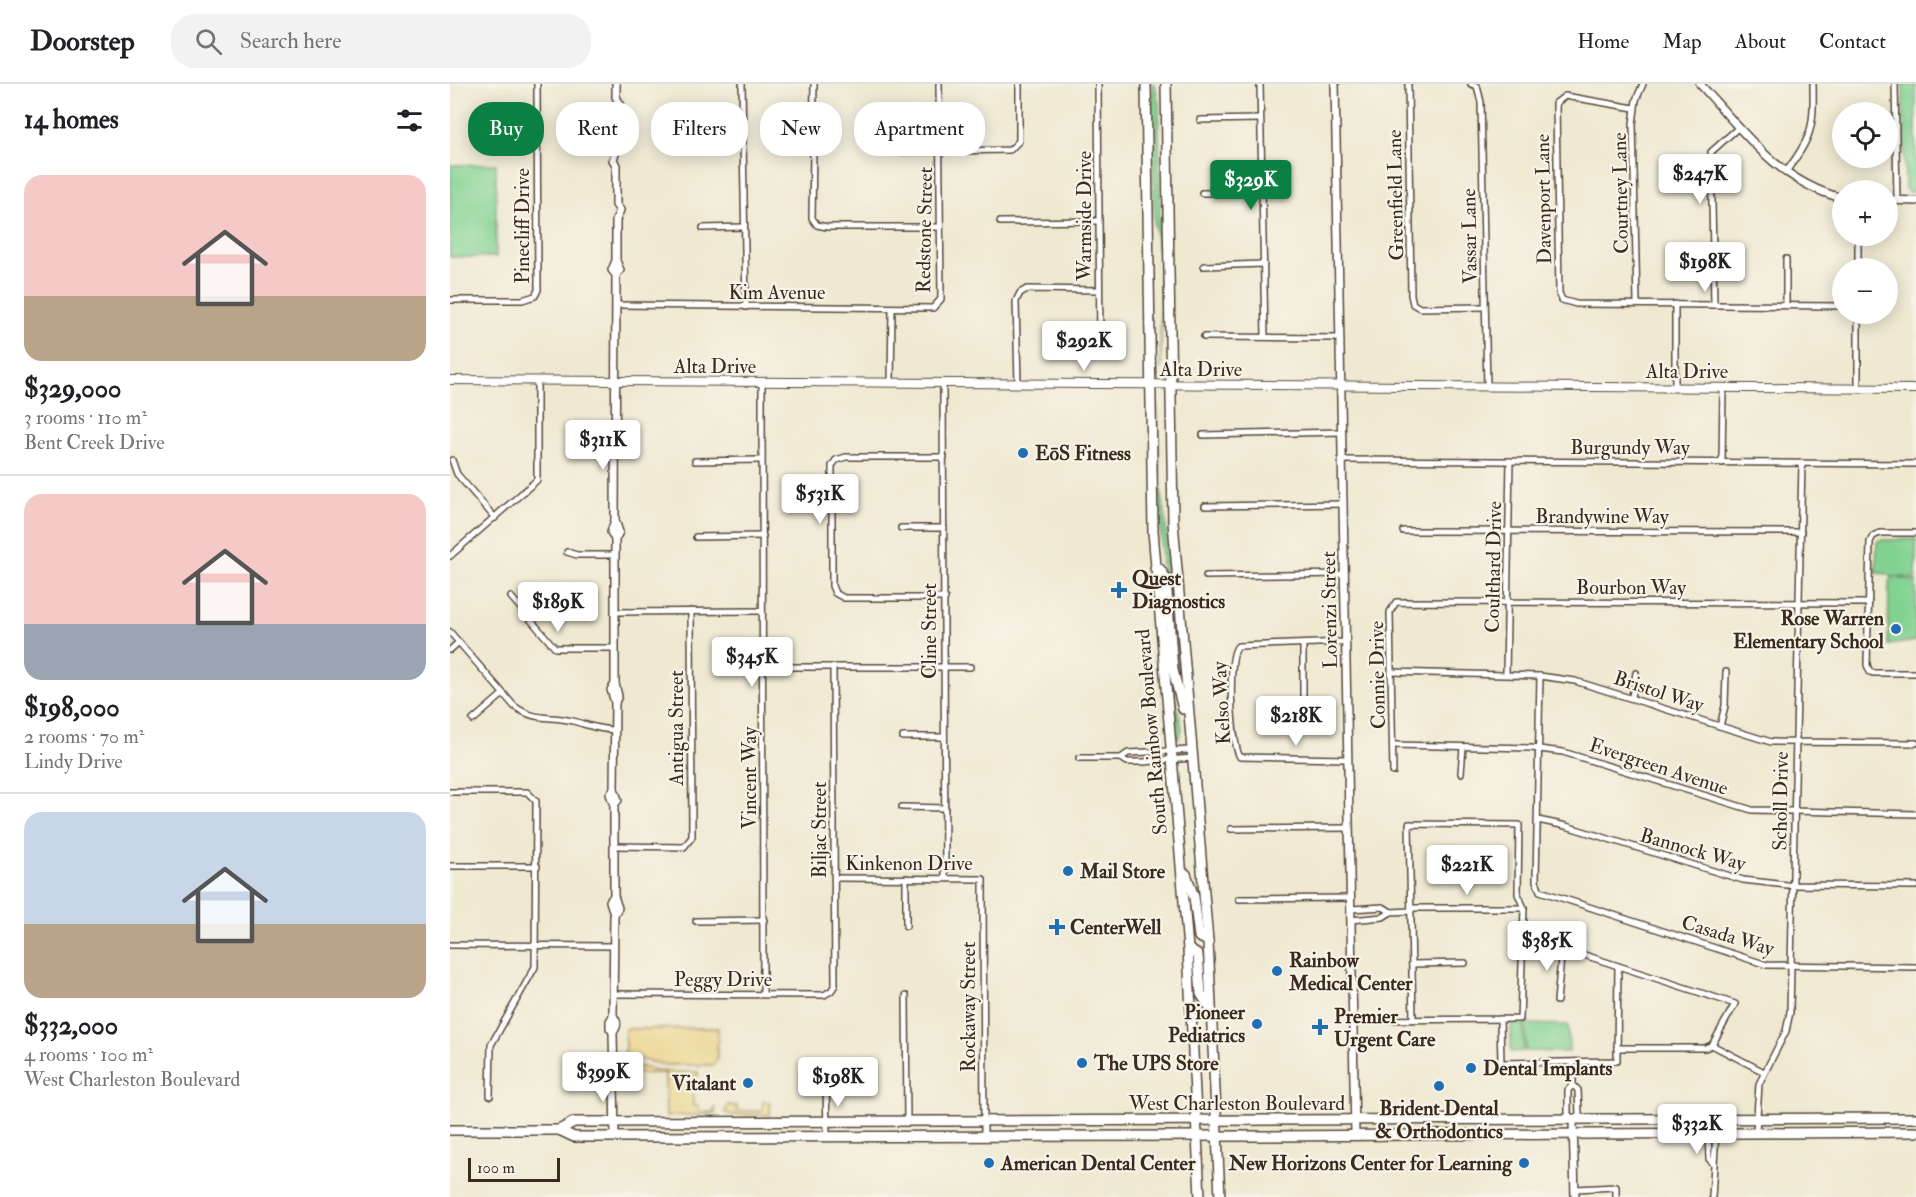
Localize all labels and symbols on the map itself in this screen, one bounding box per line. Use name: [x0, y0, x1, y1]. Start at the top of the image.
street label: Greenfield Lane: [1382, 129, 1409, 261]
street label: Courtney Lane: [1607, 132, 1634, 254]
street label: Davenport Lane: [1530, 133, 1558, 264]
street label: Warmside Drive: [1072, 151, 1097, 282]
pin: $247K: [1658, 154, 1742, 205]
pin: $329K: [1209, 160, 1293, 211]
street label: Redstone Street: [911, 166, 938, 293]
street label: Pinecliff Drive: [510, 168, 535, 284]
street label: Vassar Lane: [1456, 188, 1483, 284]
pin: $198K: [1663, 242, 1747, 293]
street label: Kim Avenue: [729, 280, 825, 305]
pin: $292K: [1042, 321, 1126, 372]
street label: Alta Drive: [673, 354, 756, 379]
street label: Alta Drive: [1159, 357, 1242, 382]
street label: Alta Drive: [1645, 359, 1728, 384]
pin: $311K: [561, 420, 645, 471]
street label: Burgundy Way: [1570, 435, 1691, 460]
place label: EōS Fitness: [1035, 441, 1131, 466]
marker: EōS Fitness: [1016, 446, 1030, 460]
pin: $531K: [778, 474, 862, 525]
street label: Coulthard Drive: [1480, 501, 1507, 633]
street label: Brandywine Way: [1535, 504, 1670, 529]
street label: Lorenzi Street: [1316, 550, 1343, 669]
place label: Quest Diagnostics: [1132, 566, 1225, 615]
street label: Bourbon Way: [1576, 575, 1687, 600]
marker: Quest Diagnostics: [1110, 581, 1128, 599]
pin: $189K: [516, 582, 600, 633]
street label: Cline Street: [917, 582, 942, 679]
place label: Rose Warren Elementary School: [1733, 606, 1885, 655]
street label: Connie Drive: [1364, 621, 1391, 729]
marker: Rose Warren Elementary School: [1889, 622, 1903, 636]
street label: South Rainbow Boulevard: [1130, 628, 1173, 836]
pin: $345K: [710, 637, 794, 688]
street label: Kelso Way: [1207, 660, 1236, 745]
street label: Bristol Way: [1611, 665, 1708, 718]
street label: Antigua Street: [664, 670, 689, 787]
pin: $218K: [1254, 696, 1338, 747]
street label: Vincent Way: [737, 726, 762, 829]
street label: Evergreen Avenue: [1586, 732, 1731, 801]
street label: Scholl Drive: [1767, 751, 1794, 851]
street label: Biljac Street: [807, 781, 832, 878]
street label: Bannock Way: [1637, 822, 1750, 877]
pin: $221K: [1425, 845, 1509, 896]
street label: Kinkenon Drive: [845, 851, 973, 876]
place label: Mail Store: [1079, 859, 1166, 884]
marker: Mail Store: [1061, 864, 1075, 878]
street label: Casada Way: [1679, 910, 1778, 962]
place label: CenterWell: [1070, 915, 1162, 940]
marker: CenterWell: [1048, 918, 1066, 936]
pin: $385K: [1505, 921, 1589, 972]
street label: Rockaway Street: [956, 941, 981, 1072]
place label: Rainbow Medical Center: [1288, 948, 1413, 996]
marker: Rainbow Medical Center: [1270, 964, 1284, 978]
street label: Peggy Drive: [674, 967, 772, 992]
place label: Pioneer Pediatrics: [1168, 1000, 1246, 1048]
place label: Premier Urgent Care: [1334, 1004, 1436, 1053]
marker: Pioneer Pediatrics: [1250, 1017, 1264, 1031]
marker: Premier Urgent Care: [1311, 1018, 1329, 1036]
place label: The UPS Store: [1093, 1051, 1219, 1076]
pin: $399K: [561, 1052, 645, 1103]
marker: The UPS Store: [1075, 1056, 1089, 1070]
place label: Dental Implants: [1483, 1056, 1612, 1082]
pin: $198K: [796, 1057, 880, 1108]
marker: Dental Implants: [1464, 1061, 1478, 1075]
place label: Vitalant: [671, 1071, 737, 1096]
marker: Vitalant: [741, 1076, 755, 1090]
marker: Brident Dental & Orthodontics: [1432, 1079, 1446, 1093]
street label: West Charleston Boulevard: [1128, 1091, 1345, 1116]
place label: Brident Dental & Orthodontics: [1375, 1096, 1503, 1144]
pin: $332K: [1655, 1104, 1739, 1155]
place label: American Dental Center: [1000, 1151, 1196, 1176]
place label: New Horizons Center for Learning: [1228, 1151, 1513, 1177]
scale bar: [468, 1155, 560, 1182]
marker: American Dental Center: [982, 1156, 996, 1170]
marker: New Horizons Center for Learning: [1517, 1156, 1531, 1170]

